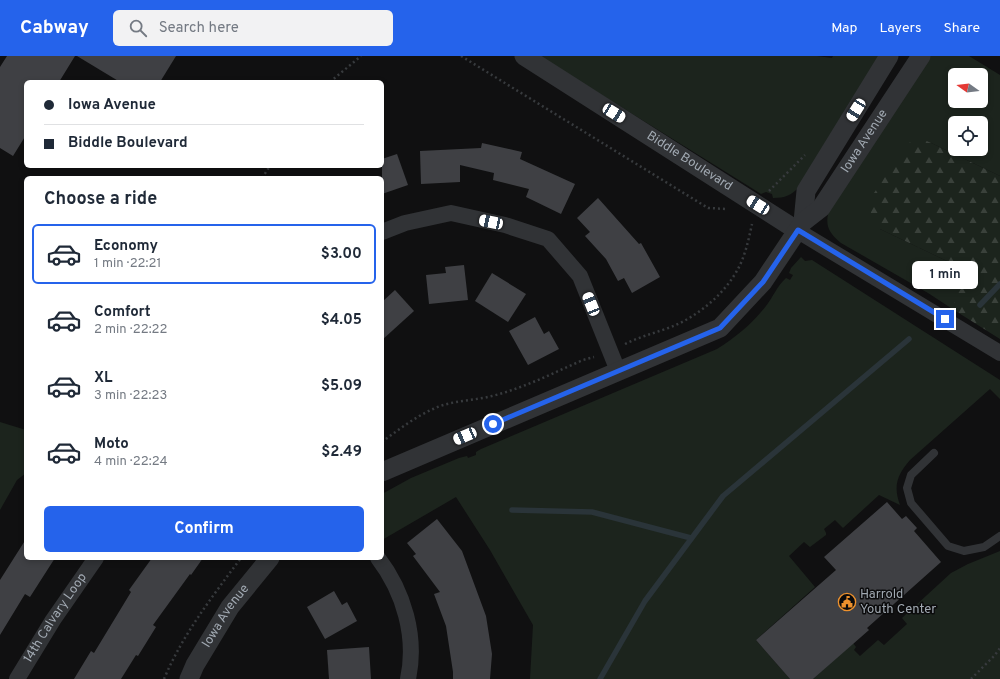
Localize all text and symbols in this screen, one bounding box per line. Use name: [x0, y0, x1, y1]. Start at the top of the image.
search box: [113, 10, 393, 46]
text: Cabway: [20, 16, 89, 40]
icon: search: [127, 17, 149, 39]
text: Search here: [159, 19, 239, 38]
text: Map: [831, 20, 857, 37]
text: Layers: [879, 20, 921, 37]
text: Share: [943, 20, 980, 37]
north arrow: [948, 68, 988, 108]
map controls: [948, 68, 988, 156]
text: Iowa Avenue: [68, 96, 156, 115]
car: [845, 97, 867, 123]
car: [601, 102, 627, 124]
street label: Iowa Avenue: [838, 107, 892, 176]
button: locate: [948, 116, 988, 156]
street label: Biddle Boulevard: [643, 128, 735, 195]
text: Biddle Boulevard: [68, 134, 188, 153]
text: Choose a ride: [44, 188, 157, 211]
car: [745, 194, 771, 216]
car: [478, 214, 504, 230]
icon: car: [46, 236, 82, 272]
text: Economy: [94, 237, 158, 256]
text: $3.00: [321, 245, 362, 264]
text: 1 min · 22:21: [94, 256, 161, 272]
callout: 1 min: [912, 261, 978, 289]
text: 1 min: [929, 267, 961, 283]
car: [581, 291, 601, 317]
icon: car: [46, 302, 82, 338]
text: Comfort: [94, 303, 151, 322]
route end: [936, 310, 954, 328]
text: $4.05: [321, 311, 362, 330]
text: 2 min · 22:22: [94, 322, 168, 338]
icon: car: [46, 368, 82, 404]
text: XL: [94, 369, 112, 388]
text: $5.09: [321, 377, 362, 396]
text: 3 min · 22:23: [94, 388, 167, 404]
route start: [484, 415, 502, 433]
car: [452, 426, 478, 446]
icon: car: [46, 434, 82, 470]
text: Moto: [94, 435, 129, 454]
text: $2.49: [321, 443, 362, 462]
text: 4 min · 22:24: [94, 454, 168, 470]
button: Confirm: [44, 506, 364, 552]
street label: 14th Calvary Loop: [21, 570, 91, 666]
street label: Iowa Avenue: [199, 581, 253, 651]
place label: Harrold Youth Center: [860, 587, 936, 618]
public building icon: Harrold Youth Center: [837, 592, 857, 612]

